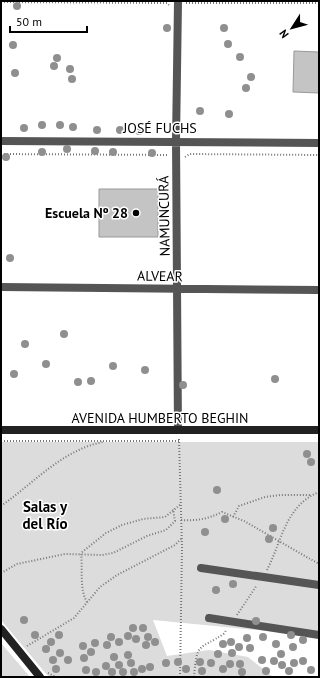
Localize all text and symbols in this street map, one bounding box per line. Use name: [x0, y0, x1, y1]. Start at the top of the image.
scale bar: [10, 8, 87, 34]
north arrow: [272, 8, 312, 48]
text: 50 m: [16, 14, 42, 29]
text: N: [276, 27, 292, 41]
street label: JOSÉ FUCHS: [122, 119, 197, 137]
street label: NAMUNCURÁ: [154, 175, 174, 256]
place label: Escuela Nº 28: [45, 204, 128, 222]
marker: Escuela Nº 28: [131, 208, 141, 218]
street label: ALVEAR: [137, 267, 183, 285]
street label: AVENIDA HUMBERTO BEGHIN: [71, 409, 249, 427]
district label: Salas y del Río: [22, 497, 68, 533]

